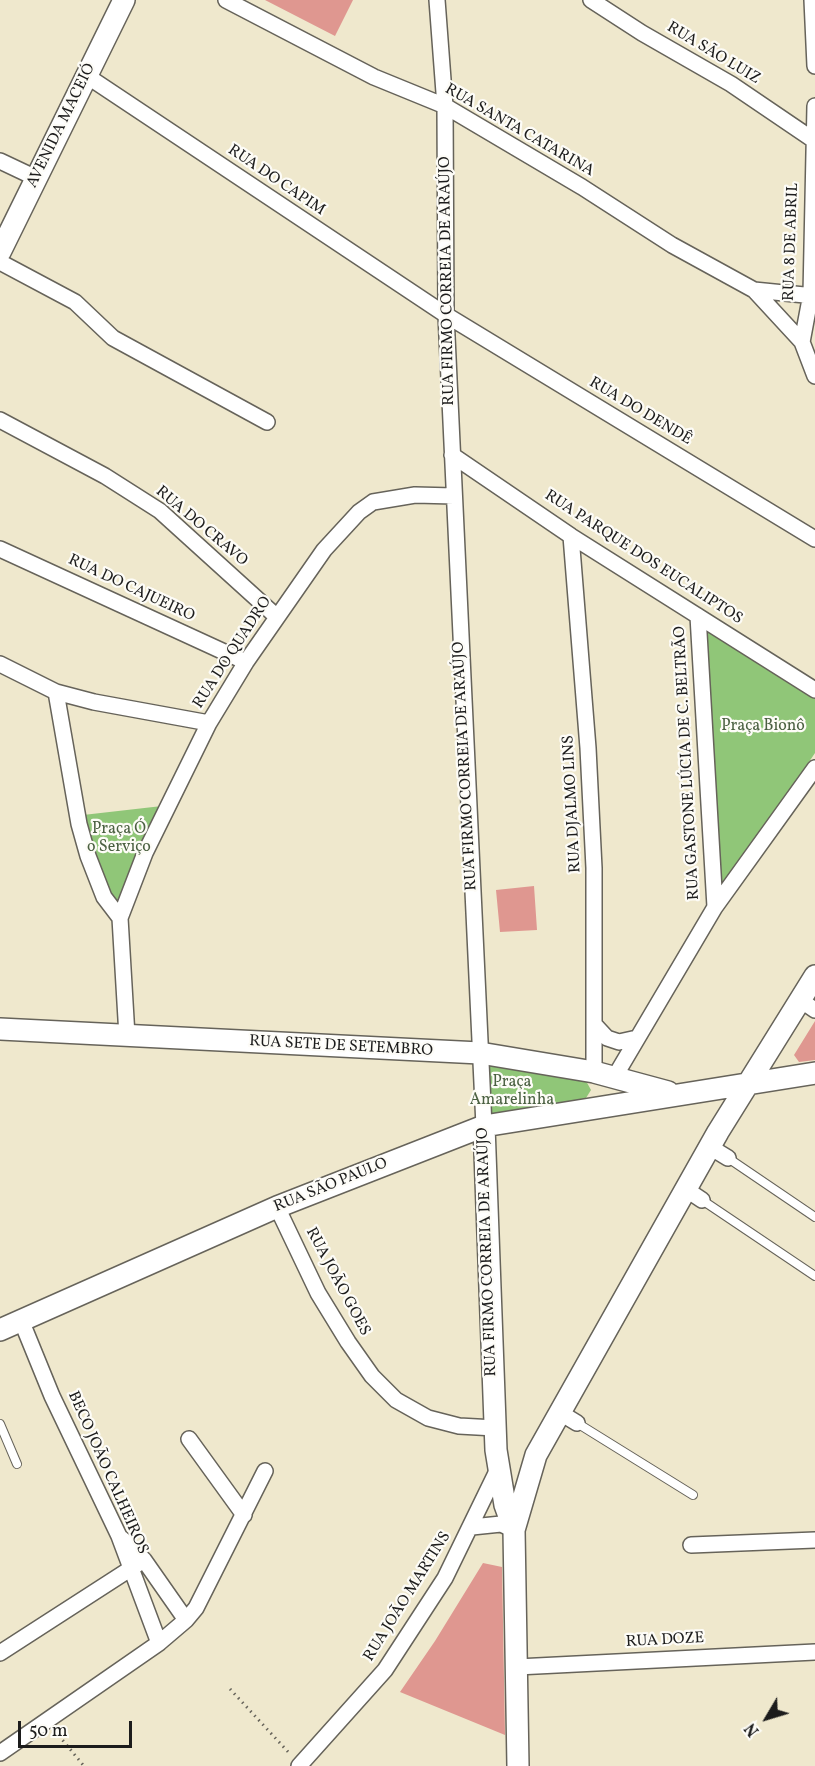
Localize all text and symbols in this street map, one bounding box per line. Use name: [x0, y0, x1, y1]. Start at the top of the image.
street label: RUA SÃO LUIZ: [663, 19, 763, 89]
street label: AVENIDA MACEIÓ: [24, 61, 100, 191]
street label: RUA SANTA CATARINA: [441, 80, 597, 182]
street label: RUA DO CAPIM: [224, 141, 328, 221]
street label: RUA FIRMO CORREIA DE ARAÚJO: [436, 156, 460, 406]
street label: RUA 8 DE ABRIL: [780, 183, 804, 301]
street label: RUA DO DENDÊ: [585, 374, 695, 450]
street label: RUA DO CRAVO: [151, 483, 251, 571]
street label: RUA PARQUE DOS EUCALIPTOS: [540, 487, 746, 629]
street label: RUA DO CAJUEIRO: [65, 551, 197, 627]
street label: RUA DO QUADRO: [190, 593, 276, 713]
street label: RUA GASTONE LÚCIA DE C. BELTRÃO: [671, 625, 705, 901]
street label: RUA FIRMO CORREIA DE ARAÚJO: [450, 641, 482, 891]
park label: Praça Bionô: [721, 717, 805, 737]
street label: RUA DJALMO LINS: [560, 735, 586, 873]
park label: Praça Ó o Serviço: [87, 820, 151, 858]
street label: RUA SETE DE SETEMBRO: [249, 1033, 433, 1061]
park label: Praça Amarelinha: [470, 1073, 554, 1111]
street label: RUA FIRMO CORREIA DE ARAÚJO: [474, 1127, 502, 1377]
street label: RUA SÃO PAULO: [271, 1154, 391, 1218]
street label: RUA JOÃO GOES: [300, 1225, 374, 1339]
street label: BECO JOÃO CALHEIROS: [62, 1389, 152, 1557]
street label: RUA JOÃO MARTINS: [360, 1529, 456, 1665]
street label: RUA DOZE: [625, 1629, 705, 1653]
north arrow: [737, 1688, 797, 1748]
scale bar: [21, 1709, 135, 1747]
text: N: [741, 1718, 765, 1740]
text: 50 m: [29, 1719, 68, 1744]

